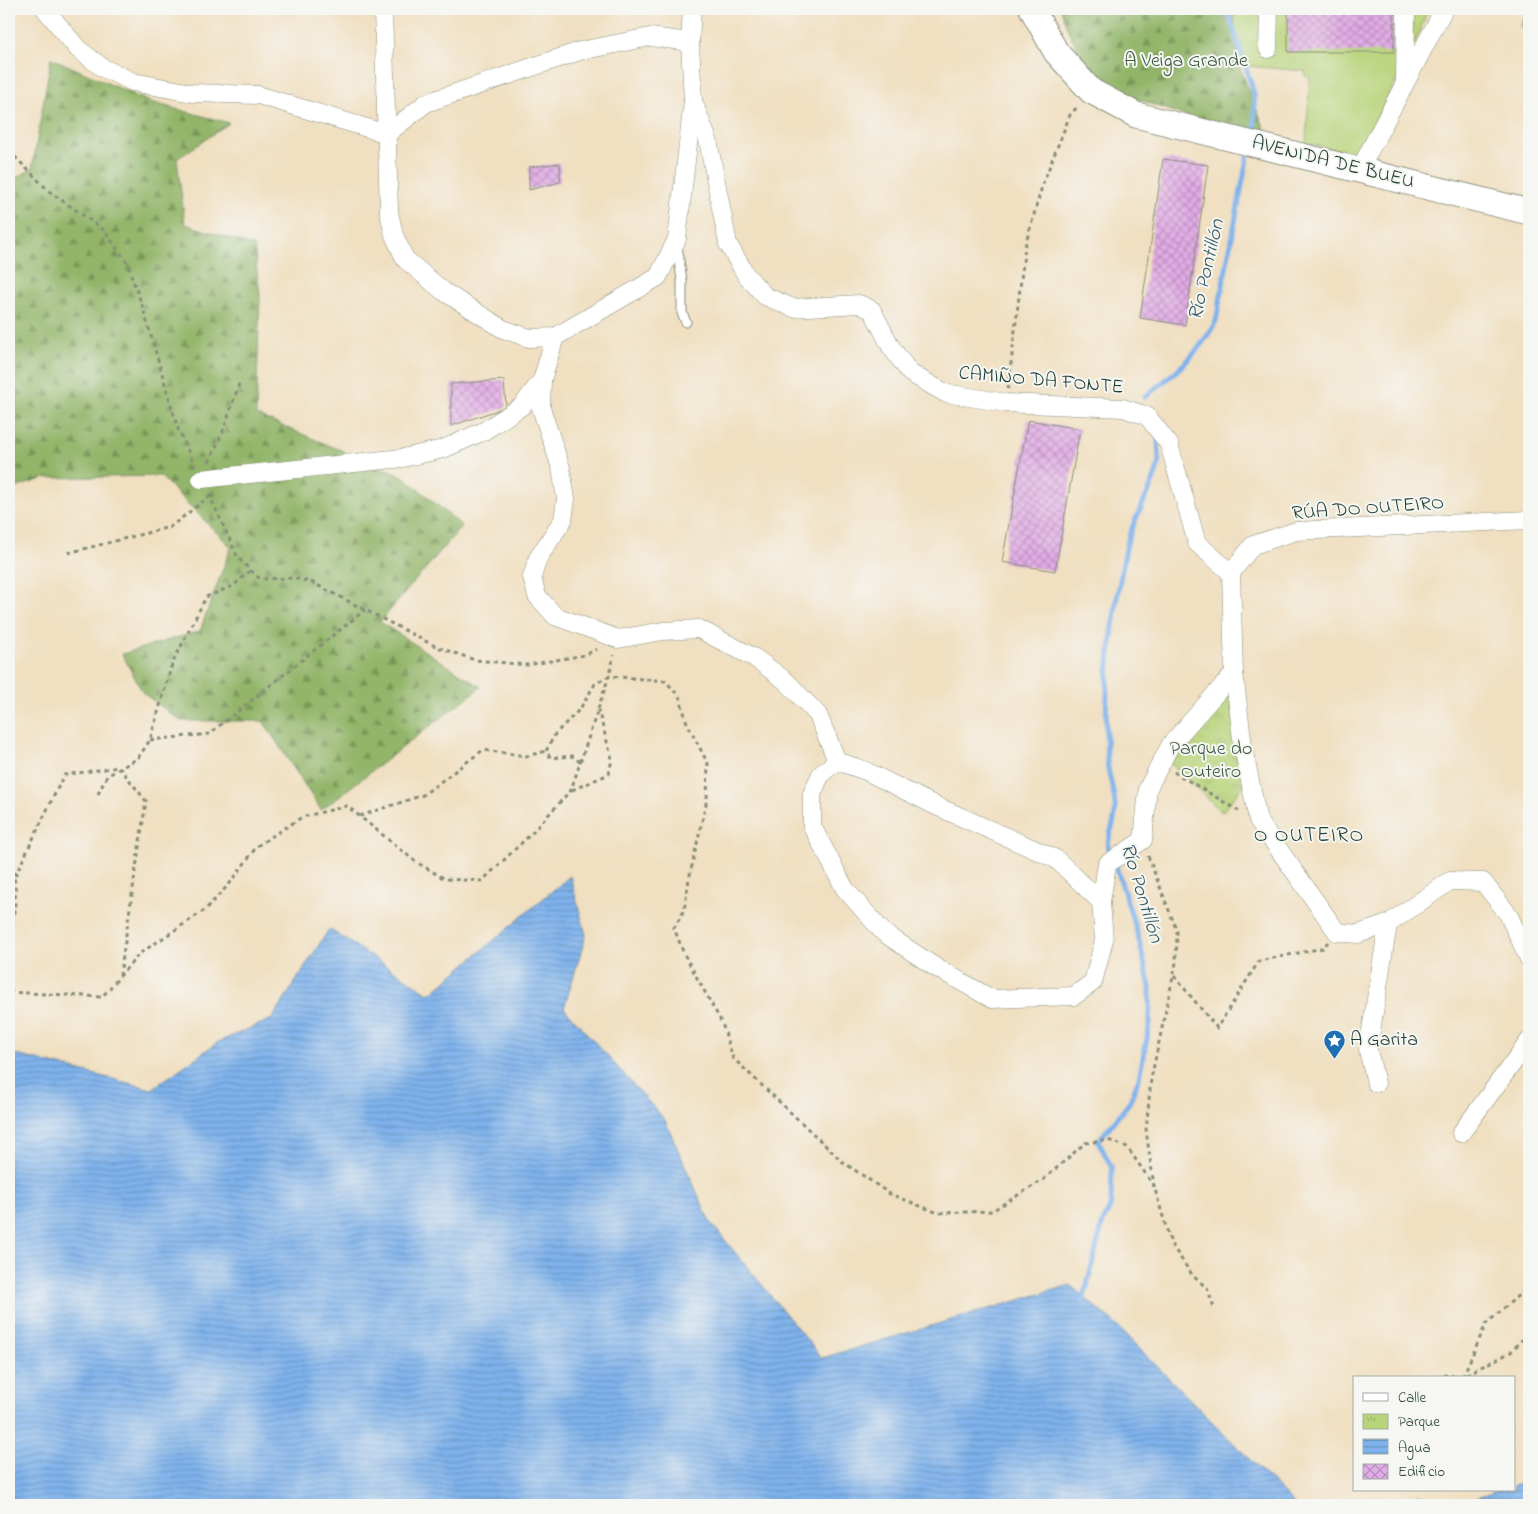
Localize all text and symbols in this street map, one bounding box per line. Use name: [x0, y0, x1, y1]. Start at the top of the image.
park label: A Veiga Grande: [1124, 47, 1248, 77]
street label: AVENIDA DE BUEU: [1249, 129, 1417, 197]
water label: Río Pontillón: [1181, 216, 1233, 324]
street label: CAMIÑO DA FONTE: [957, 359, 1125, 403]
street label: RÚA DO OUTEIRO: [1291, 489, 1445, 529]
park label: Parque do Outeiro: [1170, 735, 1252, 787]
district label: O OUTEIRO: [1254, 821, 1364, 851]
water label: Río Pontillón: [1112, 839, 1171, 947]
place label: A Garita: [1350, 1026, 1418, 1055]
place icon: A Garita: [1322, 1028, 1346, 1059]
legend: [1353, 1376, 1516, 1492]
text: Calle: [1398, 1387, 1426, 1409]
text: Parque: [1398, 1411, 1440, 1433]
text: Agua: [1398, 1437, 1431, 1460]
text: Edificio: [1398, 1461, 1445, 1483]

